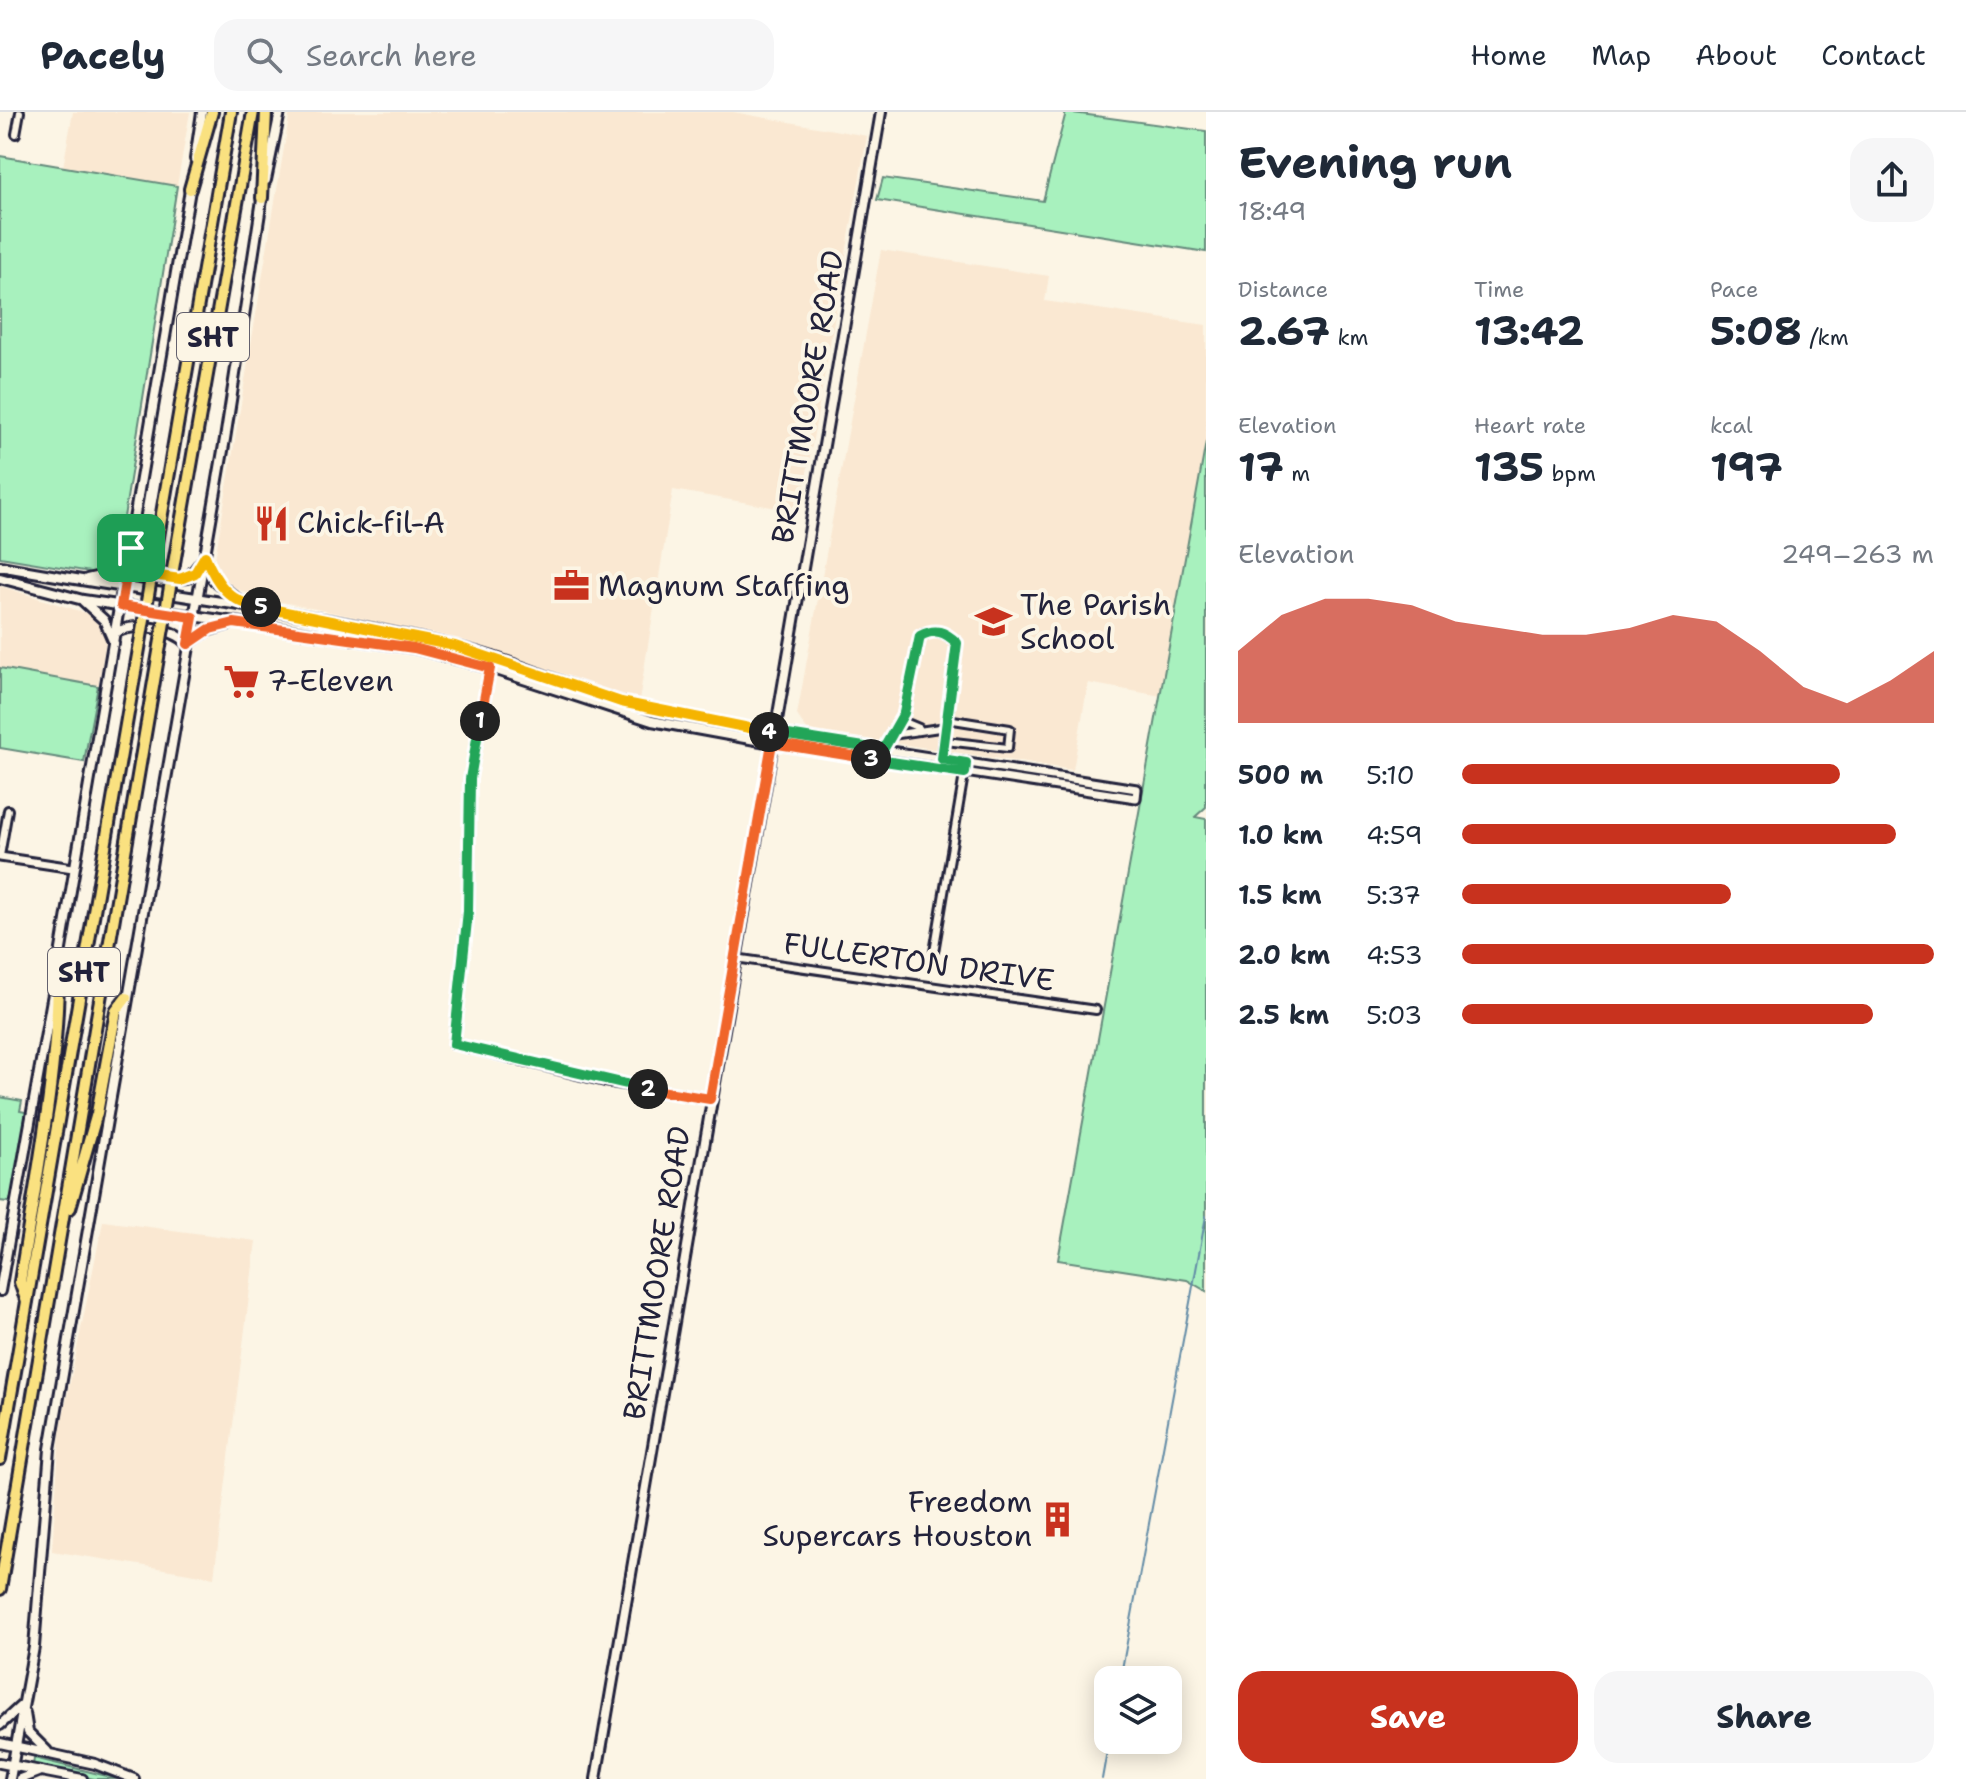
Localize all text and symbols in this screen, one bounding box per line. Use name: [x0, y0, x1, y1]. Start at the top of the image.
search box: [214, 19, 774, 91]
text: Pacely: [40, 30, 166, 81]
icon: search: [242, 33, 286, 77]
text: Search here: [306, 35, 477, 76]
text: Home: [1470, 36, 1547, 74]
text: Map: [1591, 36, 1651, 74]
text: About: [1695, 36, 1777, 74]
text: Contact: [1821, 36, 1926, 74]
text: Evening run: [1238, 133, 1512, 192]
button: share: [1850, 138, 1934, 222]
text: 18:49: [1238, 193, 1306, 228]
street label: BRITTMOORE ROAD: [762, 247, 853, 547]
text: Distance: [1238, 275, 1328, 304]
text: Time: [1474, 275, 1524, 304]
text: Pace: [1710, 275, 1758, 304]
text: 2.67: [1238, 304, 1330, 358]
text: 13:42: [1474, 304, 1584, 358]
text: 5:08: [1710, 304, 1802, 358]
road number: SHT: [177, 313, 249, 361]
text: km: [1330, 323, 1369, 352]
text: /km: [1802, 323, 1849, 352]
text: Elevation: [1238, 411, 1336, 440]
text: Heart rate: [1474, 411, 1586, 440]
text: kcal: [1710, 411, 1753, 440]
text: 17: [1238, 440, 1284, 494]
text: 135: [1474, 440, 1544, 494]
text: 197: [1710, 440, 1783, 494]
text: m: [1284, 459, 1310, 488]
text: bpm: [1544, 459, 1596, 488]
place label: Chick-fil-A: [297, 502, 445, 543]
restaurant icon: Chick-fil-A: [252, 504, 290, 542]
pin: [97, 514, 165, 582]
icon: arrive: [109, 526, 153, 570]
text: Elevation: [1238, 536, 1354, 571]
text: 249–263 m: [1781, 536, 1934, 571]
place label: Magnum Staffing: [598, 565, 850, 606]
office icon: Magnum Staffing: [553, 567, 591, 605]
place label: The Parish School: [1020, 584, 1171, 659]
pin: 5: [241, 587, 281, 627]
text: 5: [254, 592, 268, 621]
school or university icon: The Parish School: [975, 603, 1013, 641]
place label: 7-Eleven: [267, 660, 394, 701]
supermarket icon: 7-Eleven: [222, 662, 260, 700]
pin: 1: [460, 701, 500, 741]
text: 1: [475, 706, 485, 735]
pin: 4: [749, 712, 789, 752]
text: 4: [761, 717, 777, 746]
pin: 3: [851, 739, 891, 779]
text: 3: [863, 744, 879, 773]
text: 500 m: [1238, 757, 1323, 792]
text: 5:10: [1366, 757, 1415, 792]
text: 1.0 km: [1238, 817, 1323, 852]
text: 4:59: [1366, 817, 1423, 852]
text: 1.5 km: [1238, 877, 1322, 912]
text: 5:37: [1366, 877, 1421, 912]
street label: FULLERTON DRIVE: [781, 922, 1057, 1001]
text: 2.0 km: [1238, 937, 1330, 972]
text: 4:53: [1366, 937, 1423, 972]
road number: SHT: [48, 948, 120, 996]
text: 2.5 km: [1238, 997, 1329, 1032]
text: 5:03: [1366, 997, 1422, 1032]
pin: 2: [628, 1069, 668, 1109]
text: 2: [640, 1074, 656, 1103]
street label: BRITTMOORE ROAD: [613, 1123, 700, 1423]
place label: Freedom Supercars Houston: [762, 1481, 1032, 1556]
building icon: Freedom Supercars Houston: [1039, 1500, 1077, 1538]
map controls: [1094, 1666, 1182, 1754]
button: layers: [1094, 1666, 1182, 1754]
button: Save: [1238, 1671, 1578, 1763]
button: Share: [1594, 1671, 1934, 1763]

